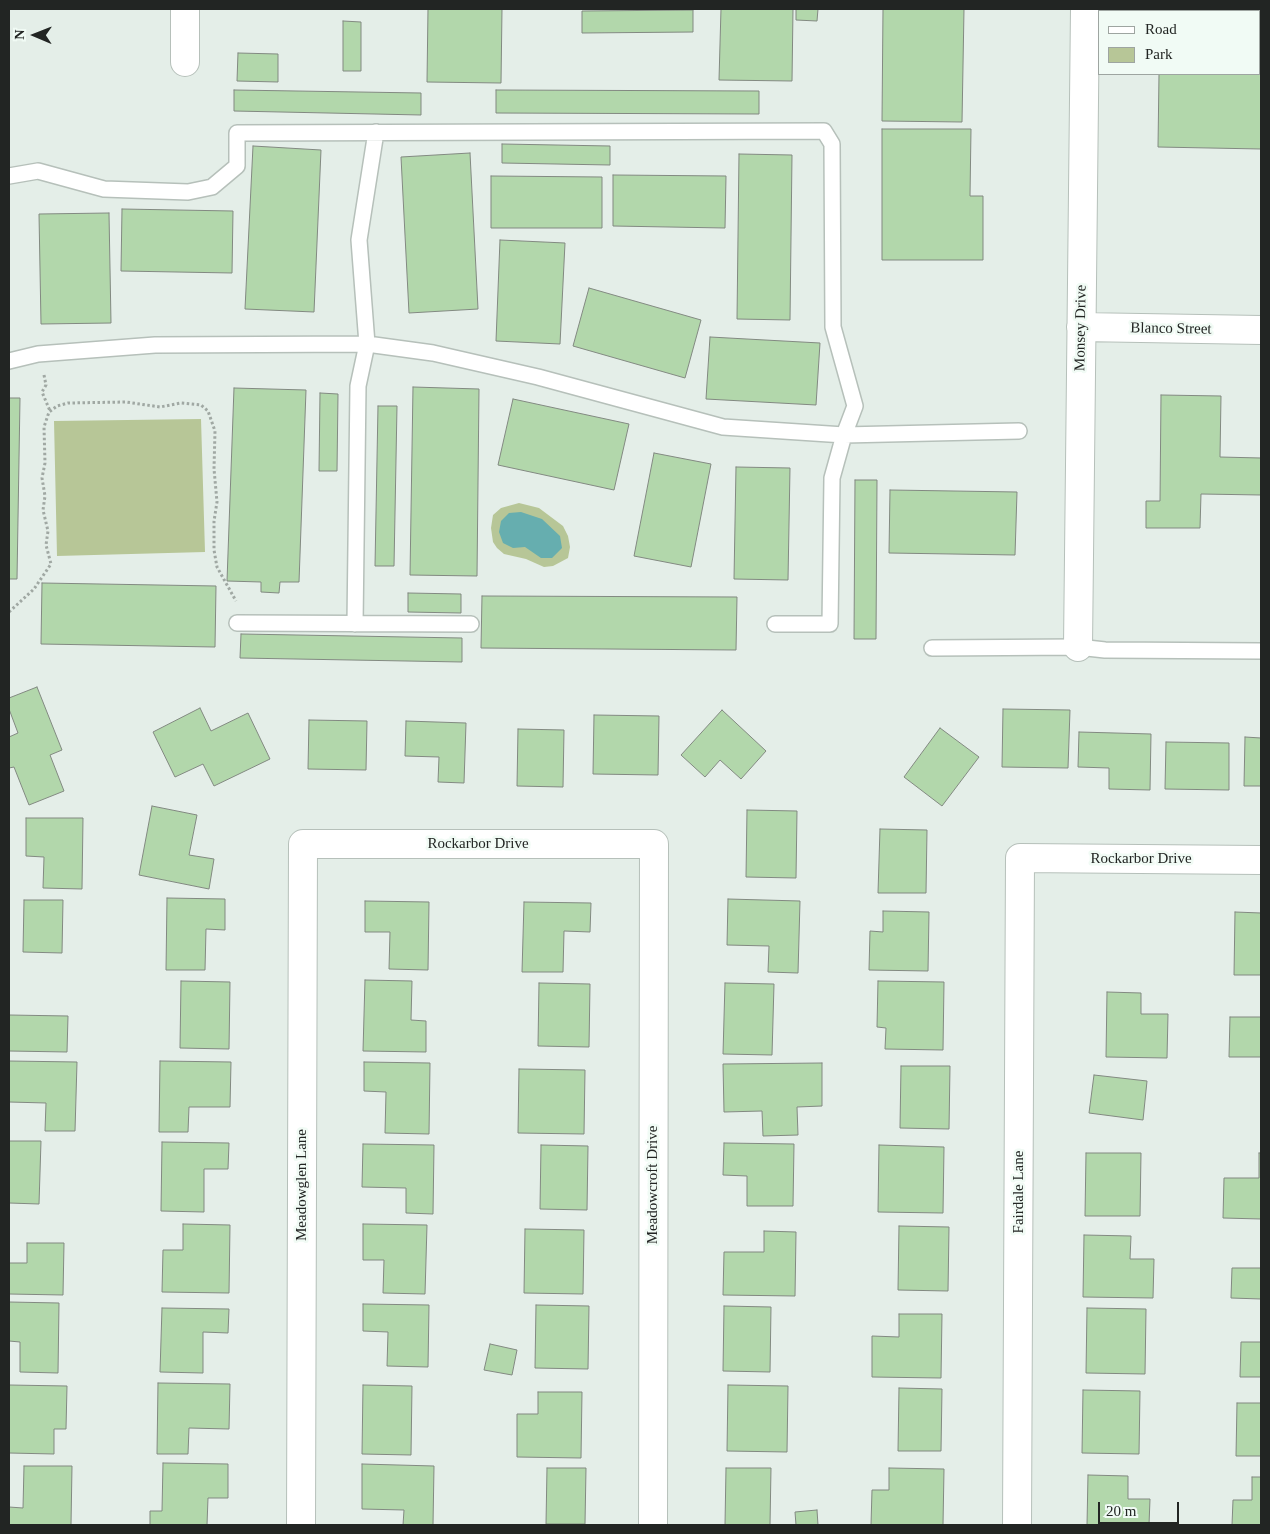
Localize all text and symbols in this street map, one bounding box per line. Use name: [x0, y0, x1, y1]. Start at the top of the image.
north arrow: [10, 10, 60, 60]
legend: [1098, 10, 1260, 75]
text: Road: [1145, 21, 1177, 37]
text: N: [12, 30, 27, 40]
text: Park: [1145, 46, 1173, 62]
street label: Monsey Drive: [1071, 285, 1091, 371]
street label: Blanco Street: [1130, 319, 1212, 339]
street label: Rockarbor Drive: [427, 835, 529, 853]
street label: Rockarbor Drive: [1090, 850, 1192, 868]
street label: Meadowcroft Drive: [644, 1126, 662, 1244]
street label: Meadowglen Lane: [293, 1129, 311, 1241]
street label: Fairdale Lane: [1010, 1151, 1028, 1233]
scale bar: [1100, 1492, 1181, 1524]
text: 20 m: [1106, 1503, 1136, 1519]

